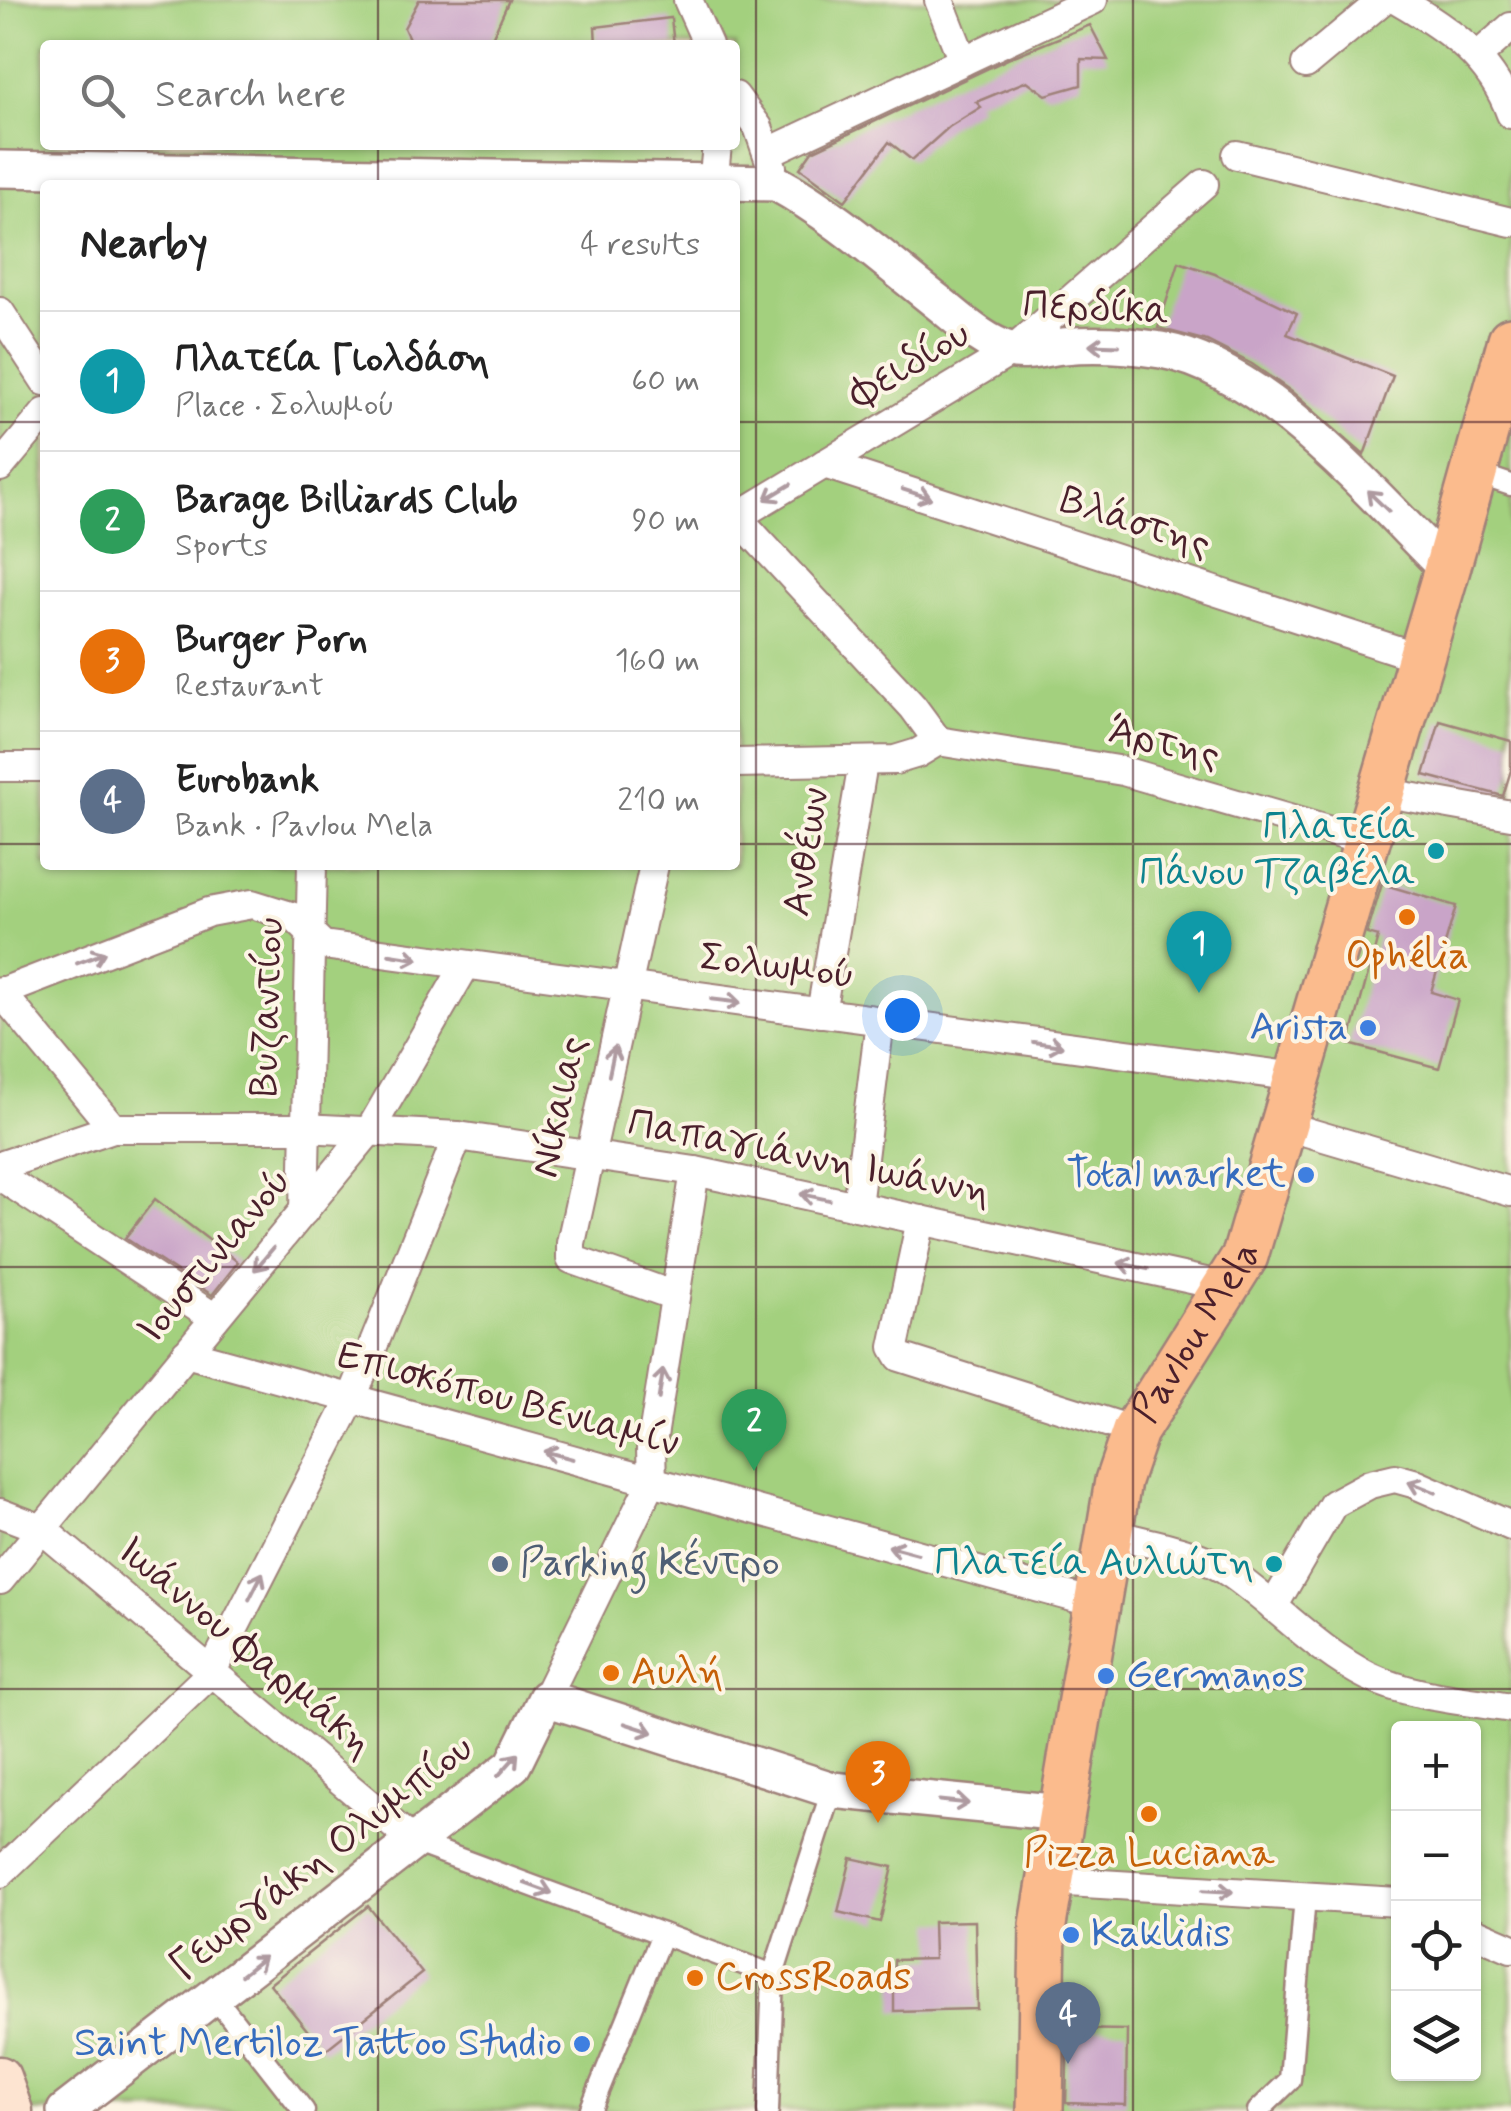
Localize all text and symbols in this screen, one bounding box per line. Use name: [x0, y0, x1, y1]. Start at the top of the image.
search box: [40, 40, 740, 150]
icon: search: [75, 68, 130, 123]
text: Search here: [155, 71, 346, 120]
text: Nearby: [80, 218, 208, 273]
text: 4 results: [580, 224, 700, 266]
street label: Περδίκα: [1021, 279, 1171, 339]
street label: Φειδίου: [839, 309, 980, 422]
one-way arrow: [1089, 335, 1121, 354]
text: Πλατεία Γιολδάση: [175, 336, 490, 385]
text: 1: [105, 360, 120, 402]
text: 60 m: [631, 360, 700, 402]
text: Place · Σολωμού: [175, 385, 394, 427]
street label: Βλάστης: [1053, 474, 1217, 572]
text: Barage Billiards Club: [175, 476, 518, 525]
one-way arrow: [764, 482, 793, 502]
one-way arrow: [900, 487, 932, 505]
one-way arrow: [1366, 489, 1390, 513]
text: 2: [105, 500, 120, 542]
text: 90 m: [632, 500, 700, 542]
text: Sports: [175, 525, 268, 567]
text: Burger Porn: [175, 616, 368, 665]
text: 3: [105, 640, 120, 682]
text: 160 m: [615, 640, 700, 682]
text: Restaurant: [175, 665, 324, 707]
street label: Άρτης: [1103, 705, 1225, 783]
text: Eurobank: [175, 756, 319, 805]
text: 4: [103, 780, 122, 822]
text: 210 m: [617, 780, 700, 822]
street label: Ανθέων: [770, 784, 843, 920]
place label: Πλατεία Πάνου Τζαβέλα: [1139, 802, 1416, 900]
text: Bank · Pavlou Mela: [175, 805, 433, 847]
marker: Πλατεία Πάνου Τζαβέλα: [1425, 840, 1447, 862]
marker: Ophélia: [1396, 906, 1418, 928]
pin: 1: [1166, 910, 1232, 993]
street label: Βυζαντίου: [239, 916, 297, 1098]
place label: Ophélia: [1345, 931, 1469, 983]
street label: Σολωμού: [697, 932, 857, 1002]
one-way arrow: [75, 947, 105, 965]
one-way arrow: [387, 948, 419, 966]
your location: [877, 990, 928, 1041]
one-way arrow: [709, 992, 741, 1010]
place label: Arista: [1249, 1002, 1348, 1054]
marker: Arista: [1357, 1017, 1379, 1039]
street label: Νίκαιας: [520, 1032, 600, 1182]
one-way arrow: [1031, 1035, 1063, 1053]
one-way arrow: [603, 1046, 622, 1078]
street label: Παπαγιάννη Ιωάννη: [623, 1097, 995, 1219]
place label: Total market: [1066, 1149, 1286, 1201]
street label: Ιουστινιανού: [126, 1157, 304, 1355]
marker: Total market: [1295, 1164, 1317, 1186]
one-way arrow: [800, 1187, 832, 1205]
street label: Pavlou Mela: [1120, 1238, 1273, 1433]
one-way arrow: [253, 1246, 275, 1272]
one-way arrow: [1118, 1256, 1150, 1274]
street label: Επισκόπου Βενιαμίν: [332, 1329, 684, 1471]
one-way arrow: [652, 1368, 671, 1401]
pin: 2: [722, 1388, 786, 1471]
one-way arrow: [543, 1444, 574, 1463]
one-way arrow: [1407, 1477, 1437, 1495]
street label: Ιωάννου Φαρμάκη: [106, 1526, 384, 1770]
place label: Parking Κέντρο: [520, 1537, 780, 1594]
place label: Πλατεία Αυλιώτη: [935, 1538, 1254, 1590]
one-way arrow: [888, 1540, 919, 1558]
marker: Parking Κέντρο: [489, 1553, 511, 1575]
marker: Πλατεία Αυλιώτη: [1263, 1553, 1285, 1575]
one-way arrow: [247, 1571, 266, 1601]
place label: Αυλή: [631, 1647, 723, 1699]
place label: Germanos: [1126, 1650, 1305, 1702]
marker: Αυλή: [600, 1662, 622, 1684]
marker: Germanos: [1095, 1665, 1117, 1687]
one-way arrow: [623, 1720, 655, 1738]
map controls: [1391, 1721, 1481, 2081]
button: +: [1391, 1721, 1481, 1811]
street label: Γεωργάκη Ολυμπίου: [160, 1723, 484, 1993]
pin: 3: [846, 1740, 910, 1823]
one-way arrow: [496, 1753, 519, 1778]
one-way arrow: [938, 1792, 970, 1811]
marker: Pizza Luciana: [1138, 1803, 1160, 1825]
button: −: [1391, 1811, 1481, 1901]
place label: Pizza Luciana: [1024, 1828, 1275, 1880]
one-way arrow: [522, 1880, 553, 1898]
one-way arrow: [1201, 1882, 1234, 1901]
button: locate: [1391, 1901, 1481, 1991]
place label: Kaklidis: [1091, 1909, 1231, 1961]
marker: Kaklidis: [1060, 1924, 1082, 1946]
place label: CrossRoads: [715, 1952, 911, 2004]
one-way arrow: [239, 1955, 266, 1976]
marker: CrossRoads: [684, 1967, 706, 1989]
pin: 4: [1036, 1982, 1100, 2064]
button: layers: [1391, 1991, 1481, 2081]
place label: Saint Mertiloz Tattoo Studio: [74, 2018, 562, 2070]
marker: Saint Mertiloz Tattoo Studio: [571, 2033, 593, 2055]

